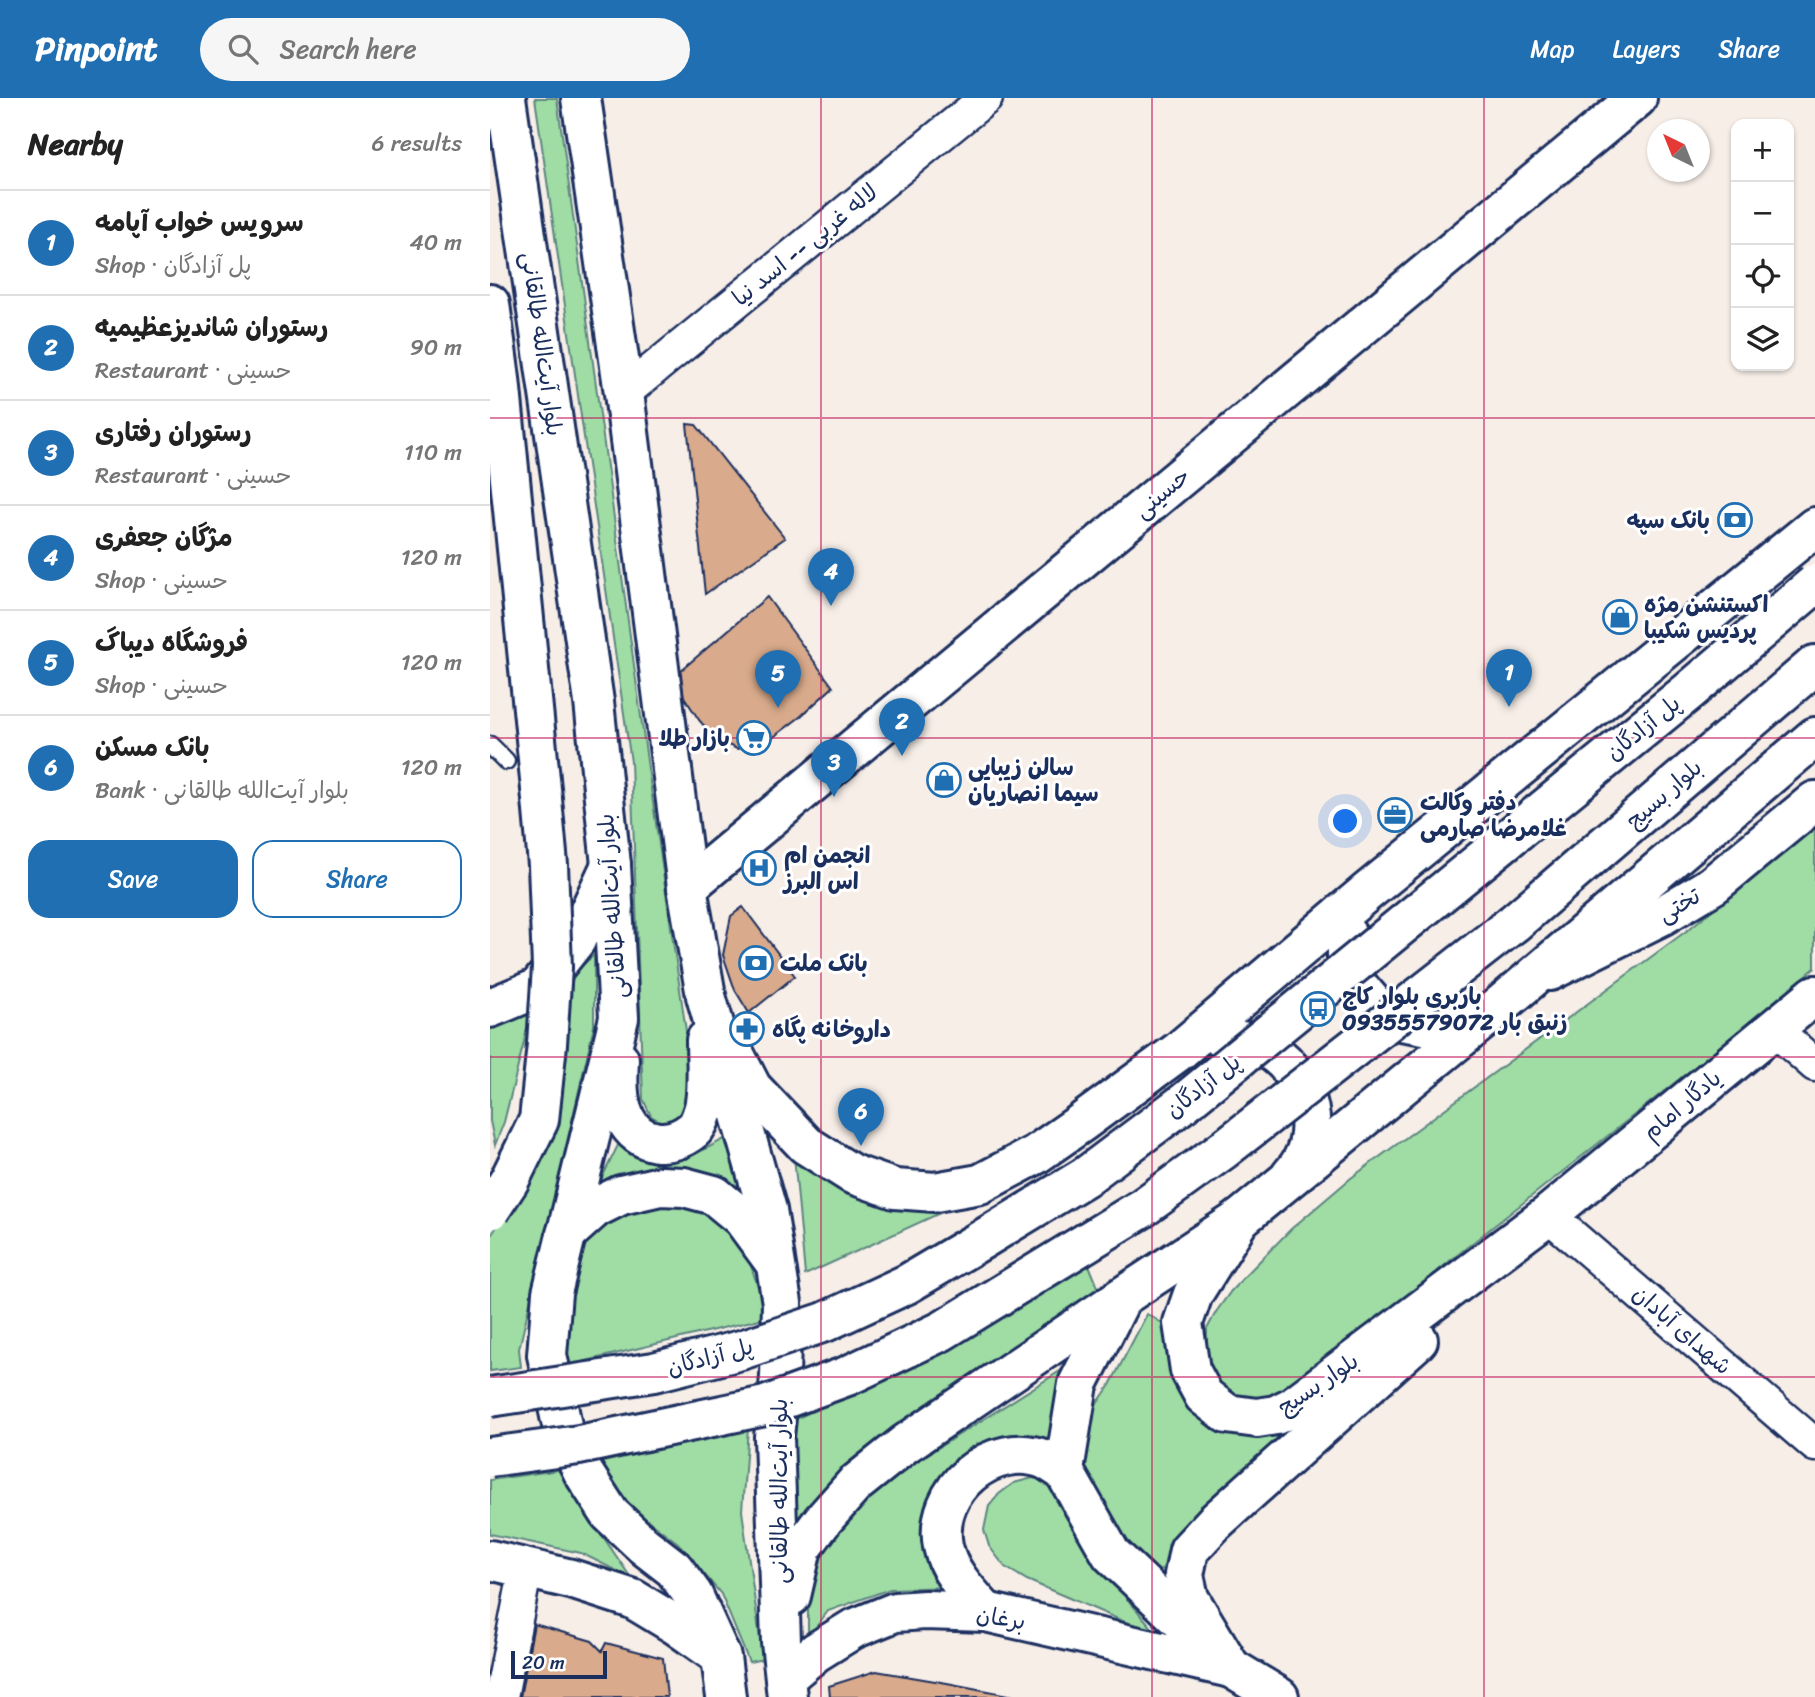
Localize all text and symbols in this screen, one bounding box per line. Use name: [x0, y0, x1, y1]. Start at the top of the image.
search box: [200, 18, 690, 81]
text: Pinpoint: [35, 20, 158, 78]
text: Search here: [280, 26, 417, 72]
text: Map: [1530, 28, 1575, 70]
text: Layers: [1613, 28, 1680, 70]
text: Share: [1718, 28, 1780, 70]
icon: search: [224, 30, 262, 68]
text: Nearby: [28, 117, 123, 171]
north arrow: [1647, 119, 1710, 182]
map controls: [1731, 119, 1794, 371]
button: +: [1731, 119, 1794, 182]
text: 6 results: [372, 123, 462, 164]
street label: لاله غربی -- اسد نیا: [723, 173, 887, 317]
button: −: [1731, 182, 1794, 245]
text: سرویس خواب آپامه: [95, 199, 304, 245]
text: 1: [46, 222, 56, 263]
text: 40 m: [409, 222, 462, 263]
text: Shop · پل آزادگان: [95, 245, 251, 286]
button: locate: [1731, 245, 1794, 308]
street label: بلوار آیت‌الله طالقانی: [509, 249, 575, 439]
text: رستوران شاندیزعظیمیه: [95, 304, 328, 350]
button: layers: [1731, 308, 1794, 371]
text: 2: [44, 327, 58, 368]
text: 90 m: [410, 327, 462, 368]
text: Restaurant · حسینی: [95, 350, 291, 391]
text: رستوران رفتاری: [95, 409, 251, 455]
text: 3: [45, 432, 57, 473]
text: 110 m: [404, 432, 462, 473]
text: Restaurant · حسینی: [95, 455, 291, 496]
street label: حسینی: [1124, 457, 1200, 529]
place label: بانک سپه: [1626, 500, 1710, 541]
bank icon: بانک سپه: [1716, 501, 1754, 539]
text: مژگان جعفری: [95, 514, 233, 560]
text: 4: [44, 537, 58, 578]
text: 120 m: [401, 537, 462, 578]
pin: 4: [808, 548, 854, 606]
text: Shop · حسینی: [95, 560, 228, 601]
place label: اکستنشن مژه پردیس شکیبا: [1644, 584, 1768, 651]
shop icon: اکستنشن مژه پردیس شکیبا: [1601, 598, 1639, 636]
text: فروشگاه دیباگ: [95, 619, 248, 665]
text: 5: [44, 642, 58, 683]
text: 120 m: [401, 642, 462, 683]
pin: 1: [1486, 649, 1532, 707]
pin: 5: [755, 650, 801, 708]
text: Shop · حسینی: [95, 665, 228, 706]
street label: پل آزادگان: [1596, 684, 1690, 772]
pin: 2: [879, 698, 925, 756]
place label: بازار طلا: [658, 718, 730, 759]
supermarket icon: بازار طلا: [735, 719, 773, 757]
text: بانک مسکن: [95, 724, 210, 770]
pin: 3: [811, 739, 857, 797]
text: 6: [44, 747, 58, 788]
text: 120 m: [401, 747, 462, 788]
place label: سالن زیبایی سیما انصاریان: [968, 747, 1099, 814]
street label: بلوار بسیج: [1616, 748, 1712, 840]
shop icon: سالن زیبایی سیما انصاریان: [925, 761, 963, 799]
text: Bank · بلوار آیت‌الله طالقانی: [95, 770, 349, 811]
place label: دفتر وکالت غلامرضا صارمی: [1420, 782, 1567, 849]
office icon: دفتر وکالت غلامرضا صارمی: [1376, 796, 1414, 834]
your location: [1328, 804, 1362, 838]
street label: بلوار آیت‌الله طالقانی: [585, 812, 639, 1000]
place label: انجمن ام اس البرز: [782, 835, 870, 902]
button: Save: [28, 840, 238, 918]
button: Share: [252, 840, 462, 918]
hospital icon: انجمن ام اس البرز: [740, 849, 778, 887]
street label: تختی: [1649, 876, 1709, 934]
place label: بانک ملت: [780, 943, 868, 984]
bank icon: بانک ملت: [737, 944, 775, 982]
place label: باربری بلوار کاج زنبق بار 09355579072: [1342, 976, 1567, 1043]
bus stop icon: باربری بلوار کاج زنبق بار 09355579072: [1299, 990, 1337, 1028]
place label: داروخانه پگاه: [772, 1009, 891, 1050]
pharmacy icon: داروخانه پگاه: [728, 1010, 766, 1048]
street label: پل آزادگان: [1156, 1043, 1250, 1129]
street label: یادگار امام: [1633, 1059, 1731, 1151]
pin: 6: [838, 1088, 884, 1146]
street label: شهدای آبادان: [1623, 1275, 1741, 1385]
street label: پل آزادگان: [662, 1326, 758, 1388]
street label: بلوار بسیج: [1269, 1341, 1367, 1427]
street label: بلوار آیت‌الله طالقانی: [759, 1398, 800, 1584]
street label: برغان: [973, 1594, 1029, 1642]
text: 20 m: [522, 1646, 565, 1679]
scale bar: [511, 1648, 607, 1680]

